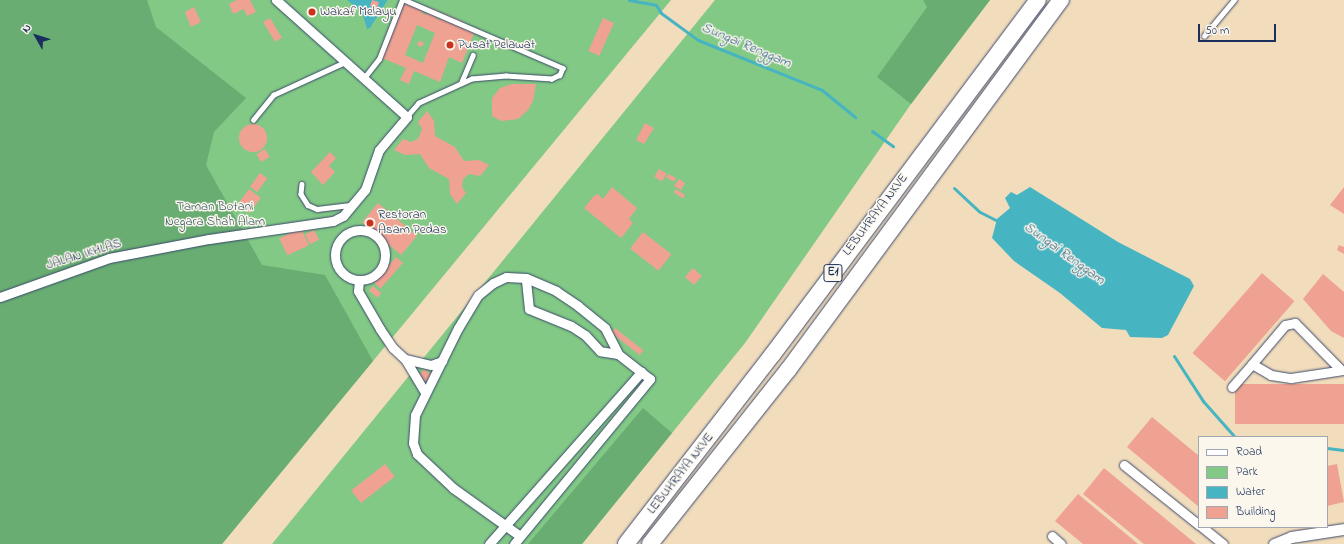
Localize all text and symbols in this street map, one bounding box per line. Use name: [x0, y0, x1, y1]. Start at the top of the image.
place label: Wakaf Melayu: [320, 4, 397, 20]
marker: Wakaf Melayu: [307, 7, 317, 17]
north arrow: [16, 16, 56, 56]
scale bar: [1200, 16, 1278, 42]
water label: Sungai Renggam: [699, 20, 793, 72]
text: N: [18, 21, 35, 36]
text: 50 m: [1205, 22, 1229, 40]
place label: Pusat Pelawat: [458, 37, 535, 53]
marker: Pusat Pelawat: [445, 40, 455, 50]
street label: LEBUHRAYA NKVE: [840, 171, 912, 259]
park label: Taman Botani Negara Shah Alam: [165, 200, 265, 231]
place label: Restoran Asam Pedas: [378, 208, 446, 239]
marker: Restoran Asam Pedas: [365, 218, 375, 228]
water label: Sungai Renggam: [1020, 219, 1108, 289]
street label: JALAN IKHLAS: [45, 236, 123, 274]
road number: E1: [823, 263, 843, 283]
street label: LEBUHRAYA NKVE: [644, 430, 718, 518]
legend: [1198, 436, 1328, 528]
text: Road: [1236, 443, 1262, 461]
text: Park: [1236, 463, 1258, 481]
text: Water: [1236, 483, 1265, 501]
text: Building: [1236, 503, 1275, 521]

